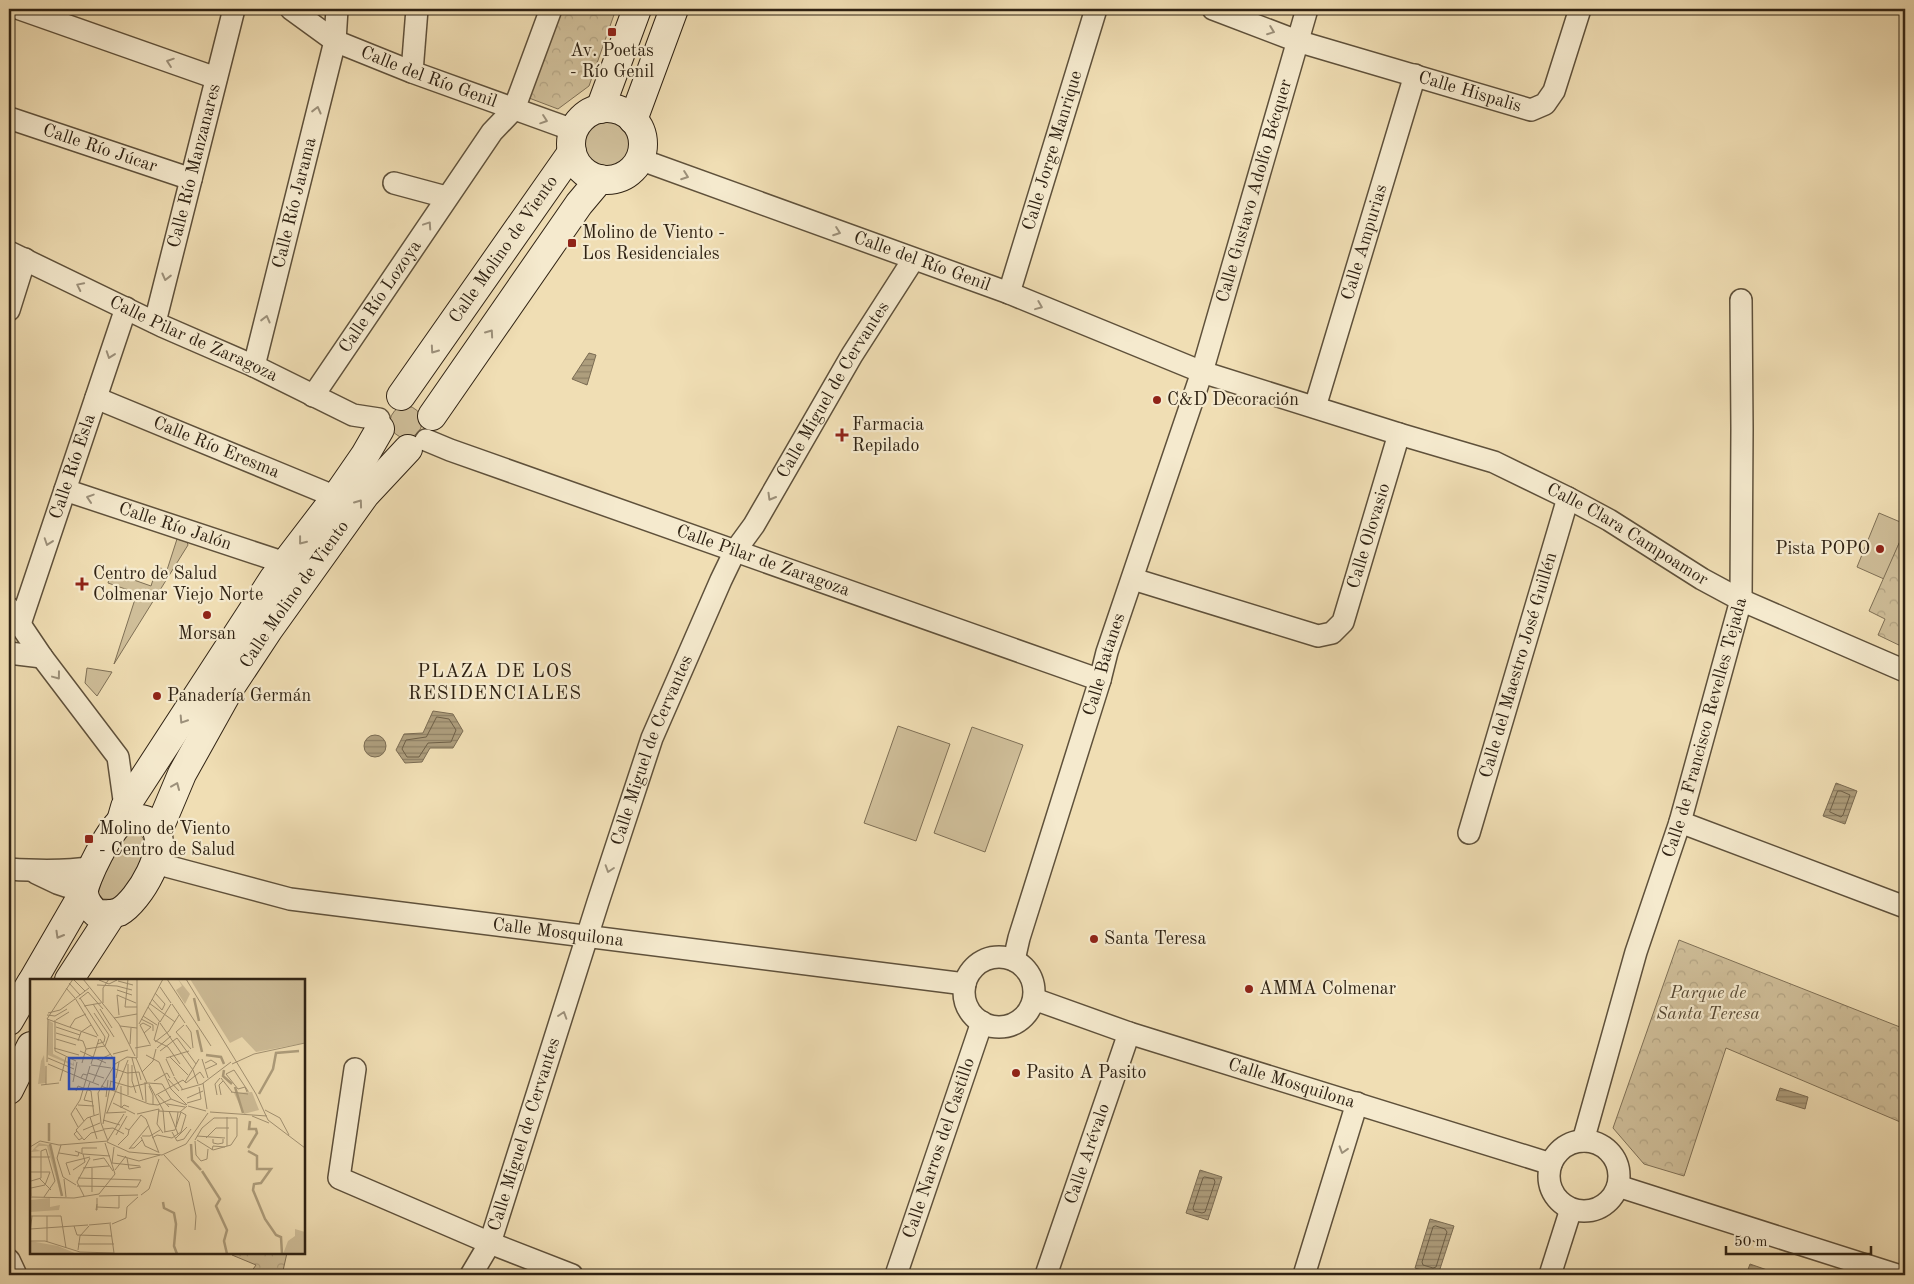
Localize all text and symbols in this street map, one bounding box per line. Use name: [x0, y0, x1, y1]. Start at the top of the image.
one-way arrow: [1266, 25, 1275, 35]
marker: Av. Poetas - Río Genil: [606, 26, 618, 38]
place label: Av. Poetas - Río Genil: [570, 42, 654, 81]
street label: Calle del Río Genil: [358, 43, 500, 111]
one-way arrow: [166, 58, 175, 68]
street label: Calle Jorge Manrique: [1020, 68, 1086, 233]
street label: Calle Hispalis: [1416, 68, 1524, 116]
street label: Calle Gustavo Adolfo Bécquer: [1214, 77, 1295, 305]
street label: Calle Río Manzanares: [165, 82, 224, 250]
one-way arrow: [312, 107, 322, 115]
one-way arrow: [539, 114, 547, 124]
street label: Calle Río Júcar: [41, 121, 160, 176]
street label: Calle Río Jarama: [270, 136, 320, 270]
one-way arrow: [680, 170, 689, 180]
street label: Calle Molino de Viento: [446, 172, 562, 326]
street label: Calle Ampurias: [1339, 182, 1391, 302]
one-way arrow: [421, 221, 431, 230]
place label: Molino de Viento - Los Residenciales: [582, 224, 725, 263]
one-way arrow: [832, 226, 841, 236]
street label: Calle del Río Genil: [851, 228, 993, 295]
street label: Calle Río Lozoya: [336, 237, 425, 356]
marker: Molino de Viento - Los Residenciales: [566, 237, 578, 249]
one-way arrow: [162, 272, 172, 280]
one-way arrow: [76, 282, 85, 292]
street label: Calle Pilar de Zaragoza: [107, 293, 280, 385]
street label: Calle Miguel de Cervantes: [774, 298, 893, 481]
one-way arrow: [1034, 299, 1043, 310]
one-way arrow: [260, 315, 270, 323]
one-way arrow: [484, 329, 493, 339]
one-way arrow: [431, 345, 441, 354]
one-way arrow: [106, 350, 116, 358]
place label: C&D Decoración: [1167, 391, 1299, 409]
marker: C&D Decoración: [1151, 394, 1163, 406]
street label: Calle Río Esla: [47, 412, 99, 522]
street label: Calle Río Eresma: [150, 414, 282, 482]
place label: Farmacia Repilado: [852, 416, 924, 455]
marker: Farmacia Repilado: [836, 429, 848, 441]
street label: Calle Clara Campoamor: [1544, 480, 1711, 590]
street label: Calle Olovasio: [1344, 481, 1394, 591]
one-way arrow: [767, 491, 777, 500]
one-way arrow: [86, 494, 94, 504]
street label: Calle Río Jalón: [116, 499, 234, 554]
one-way arrow: [353, 499, 362, 509]
street label: Calle Molino de Viento: [237, 517, 352, 671]
street label: Calle Pilar de Zaragoza: [674, 522, 852, 600]
one-way arrow: [300, 535, 308, 544]
one-way arrow: [43, 537, 53, 545]
place label: Pista POPO: [1775, 540, 1870, 558]
marker: Pista POPO: [1874, 543, 1886, 555]
street label: Calle del Maestro José Guillén: [1477, 550, 1561, 780]
place label: Centro de Salud Colmenar Viejo Norte: [93, 565, 263, 604]
marker: Centro de Salud Colmenar Viejo Norte: [75, 577, 89, 591]
street label: Calle de Francisco Revelles Tejada: [1660, 596, 1750, 860]
marker: Morsan: [201, 609, 213, 621]
street label: Calle Batanes: [1080, 611, 1129, 718]
place label: Morsan: [178, 625, 236, 643]
street label: Calle Miguel de Cervantes: [608, 652, 696, 848]
district label: PLAZA DE LOS RESIDENCIALES: [408, 663, 582, 704]
one-way arrow: [51, 670, 60, 680]
place label: Panadería Germán: [167, 687, 312, 705]
marker: Panadería Germán: [151, 690, 163, 702]
one-way arrow: [180, 714, 189, 724]
one-way arrow: [170, 782, 181, 791]
place label: Molino de Viento - Centro de Salud: [99, 820, 235, 859]
marker: Molino de Viento - Centro de Salud: [83, 833, 95, 845]
one-way arrow: [605, 864, 615, 872]
street label: Calle Mosquilona: [492, 916, 625, 950]
one-way arrow: [56, 929, 66, 938]
place label: Santa Teresa: [1104, 930, 1206, 948]
marker: Santa Teresa: [1088, 933, 1100, 945]
inset map: [30, 979, 305, 1254]
place label: AMMA Colmenar: [1259, 980, 1397, 998]
marker: AMMA Colmenar: [1243, 983, 1255, 995]
park label: Parque de Santa Teresa: [1656, 984, 1760, 1023]
one-way arrow: [557, 1012, 567, 1020]
street label: Calle Miguel de Cervantes: [485, 1035, 563, 1234]
street label: Calle Narros del Castillo: [900, 1055, 978, 1241]
street label: Calle Mosquilona: [1226, 1055, 1357, 1112]
place label: Pasito A Pasito: [1026, 1064, 1146, 1082]
marker: Pasito A Pasito: [1010, 1067, 1022, 1079]
street label: Calle Arévalo: [1062, 1101, 1113, 1207]
one-way arrow: [1339, 1145, 1349, 1153]
scale bar: [1726, 1224, 1872, 1256]
text: 50 m: [1734, 1235, 1768, 1250]

